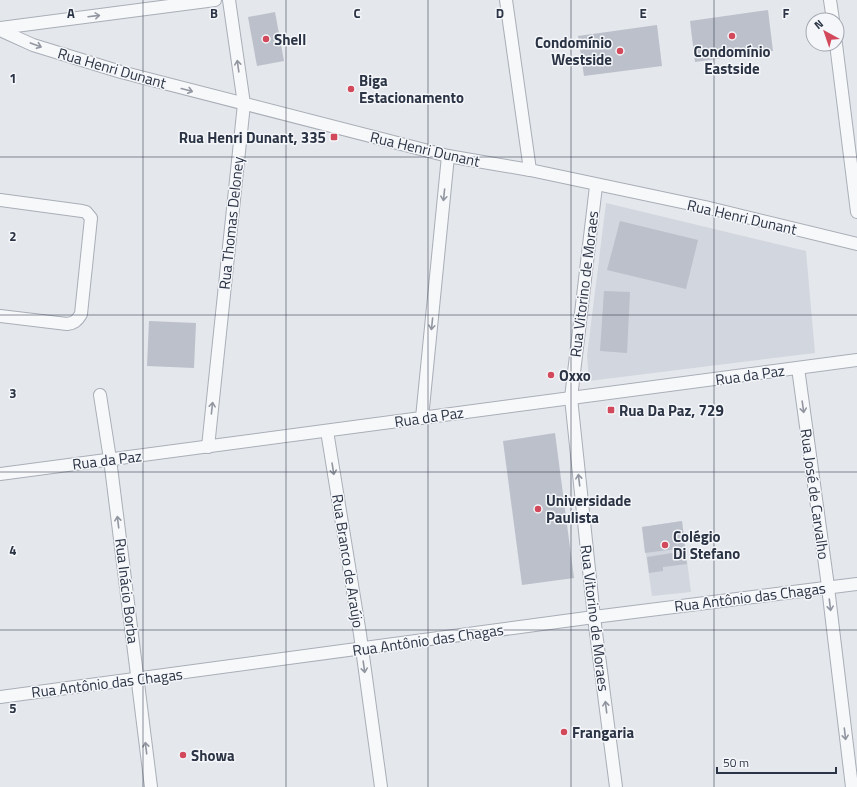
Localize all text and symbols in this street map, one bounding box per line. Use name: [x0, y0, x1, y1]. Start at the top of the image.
text: A: [67, 3, 75, 23]
text: B: [210, 3, 218, 23]
text: C: [353, 3, 361, 23]
text: D: [496, 3, 504, 23]
text: E: [639, 3, 647, 23]
text: F: [783, 3, 790, 23]
one-way arrow: [87, 12, 100, 19]
north arrow: [805, 12, 845, 52]
text: N: [811, 16, 827, 33]
place label: Shell: [274, 28, 306, 51]
place label: Condomínio Westside: [535, 31, 612, 71]
marker: Condomínio Eastside: [727, 31, 737, 41]
marker: Shell: [261, 34, 271, 44]
place label: Condomínio Eastside: [693, 40, 771, 80]
one-way arrow: [29, 42, 41, 50]
street label: Rua Henri Dunant: [55, 42, 170, 95]
marker: Condomínio Westside: [615, 46, 625, 56]
one-way arrow: [234, 60, 242, 73]
text: 1: [9, 68, 17, 88]
place label: Biga Estacionamento: [359, 69, 464, 109]
marker: Biga Estacionamento: [346, 84, 356, 94]
one-way arrow: [180, 86, 193, 94]
street label: Rua Henri Dunant: [368, 125, 483, 173]
place label: Rua Henri Dunant, 335: [179, 126, 326, 149]
marker: Rua Henri Dunant, 335: [329, 132, 339, 142]
street label: Rua Thomas Deloney: [213, 155, 249, 291]
one-way arrow: [441, 188, 448, 201]
street label: Rua Henri Dunant: [685, 193, 800, 241]
street label: Rua Vitorino de Moraes: [564, 209, 604, 359]
text: 2: [9, 226, 17, 246]
one-way arrow: [428, 317, 435, 330]
street label: Rua da Paz: [714, 359, 786, 391]
place label: Oxxo: [559, 364, 591, 387]
marker: Oxxo: [546, 370, 556, 380]
text: 3: [9, 383, 17, 403]
place label: Rua Da Paz, 729: [619, 399, 724, 422]
one-way arrow: [799, 400, 807, 413]
street label: Rua da Paz: [393, 401, 465, 433]
one-way arrow: [209, 402, 216, 415]
marker: Rua Da Paz, 729: [606, 405, 616, 415]
street label: Rua José de Carvalho: [794, 427, 836, 561]
street label: Rua da Paz: [71, 444, 143, 476]
one-way arrow: [329, 462, 337, 475]
one-way arrow: [575, 474, 583, 487]
place label: Universidade Paulista: [546, 489, 632, 529]
street label: Rua Branco de Araújo: [326, 492, 370, 630]
marker: Universidade Paulista: [533, 504, 543, 514]
one-way arrow: [114, 516, 122, 529]
place label: Colégio Di Stefano: [673, 525, 740, 565]
street label: Rua Inácio Borba: [109, 537, 145, 645]
text: 4: [9, 540, 17, 560]
marker: Colégio Di Stefano: [660, 540, 670, 550]
street label: Rua Vitorino de Moraes: [575, 543, 615, 693]
street label: Rua Antônio das Chagas: [673, 576, 827, 618]
one-way arrow: [826, 598, 833, 611]
street label: Rua Antônio das Chagas: [351, 618, 505, 662]
one-way arrow: [360, 660, 368, 673]
street label: Rua Antônio das Chagas: [30, 662, 184, 704]
text: 5: [9, 698, 17, 718]
one-way arrow: [602, 701, 610, 714]
place label: Frangaria: [572, 721, 634, 744]
marker: Frangaria: [559, 727, 569, 737]
one-way arrow: [842, 727, 849, 740]
one-way arrow: [142, 742, 150, 755]
place label: Showa: [191, 744, 235, 767]
scale bar: [717, 749, 836, 775]
marker: Showa: [178, 750, 188, 760]
text: 50 m: [723, 753, 749, 772]

